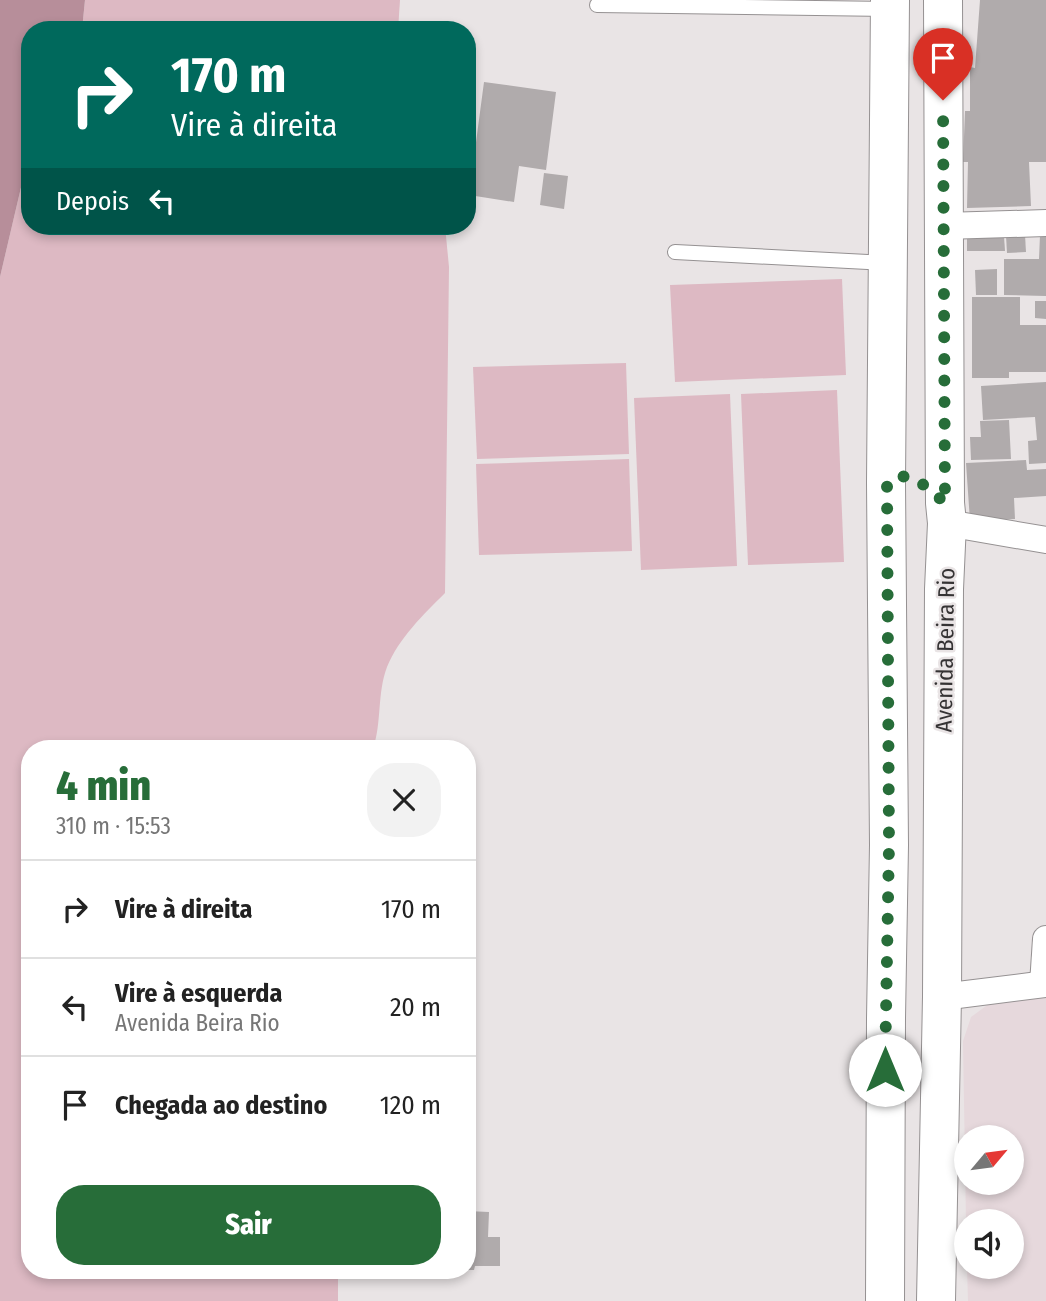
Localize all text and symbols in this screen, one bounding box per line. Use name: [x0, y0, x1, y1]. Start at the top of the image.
pin: [913, 28, 973, 100]
icon: arrive: [924, 39, 962, 77]
text: 170 m: [171, 46, 287, 105]
icon: right: [56, 49, 147, 140]
text: Vire à direita: [171, 106, 337, 144]
icon: left: [143, 182, 181, 220]
text: Depois: [56, 186, 129, 217]
street label: Avenida Beira Rio: [930, 567, 960, 733]
text: 4 min: [56, 761, 151, 811]
button: close: [367, 763, 441, 837]
text: 310 m · 15:53: [56, 812, 171, 840]
icon: right: [56, 890, 94, 928]
text: Vire à direita: [115, 894, 253, 925]
text: 170 m: [381, 894, 441, 925]
text: Vire à esquerda: [115, 978, 282, 1009]
icon: left: [56, 988, 94, 1026]
text: 20 m: [390, 992, 441, 1023]
text: Avenida Beira Rio: [115, 1009, 280, 1037]
position arrow: [848, 1033, 922, 1107]
icon: arrive: [56, 1086, 94, 1124]
text: Chegada ao destino: [115, 1090, 327, 1121]
text: 120 m: [380, 1090, 441, 1121]
north arrow: [954, 1125, 1024, 1195]
map controls: [954, 1125, 1024, 1279]
button: Sair: [56, 1185, 441, 1265]
button: sound: [954, 1209, 1024, 1279]

